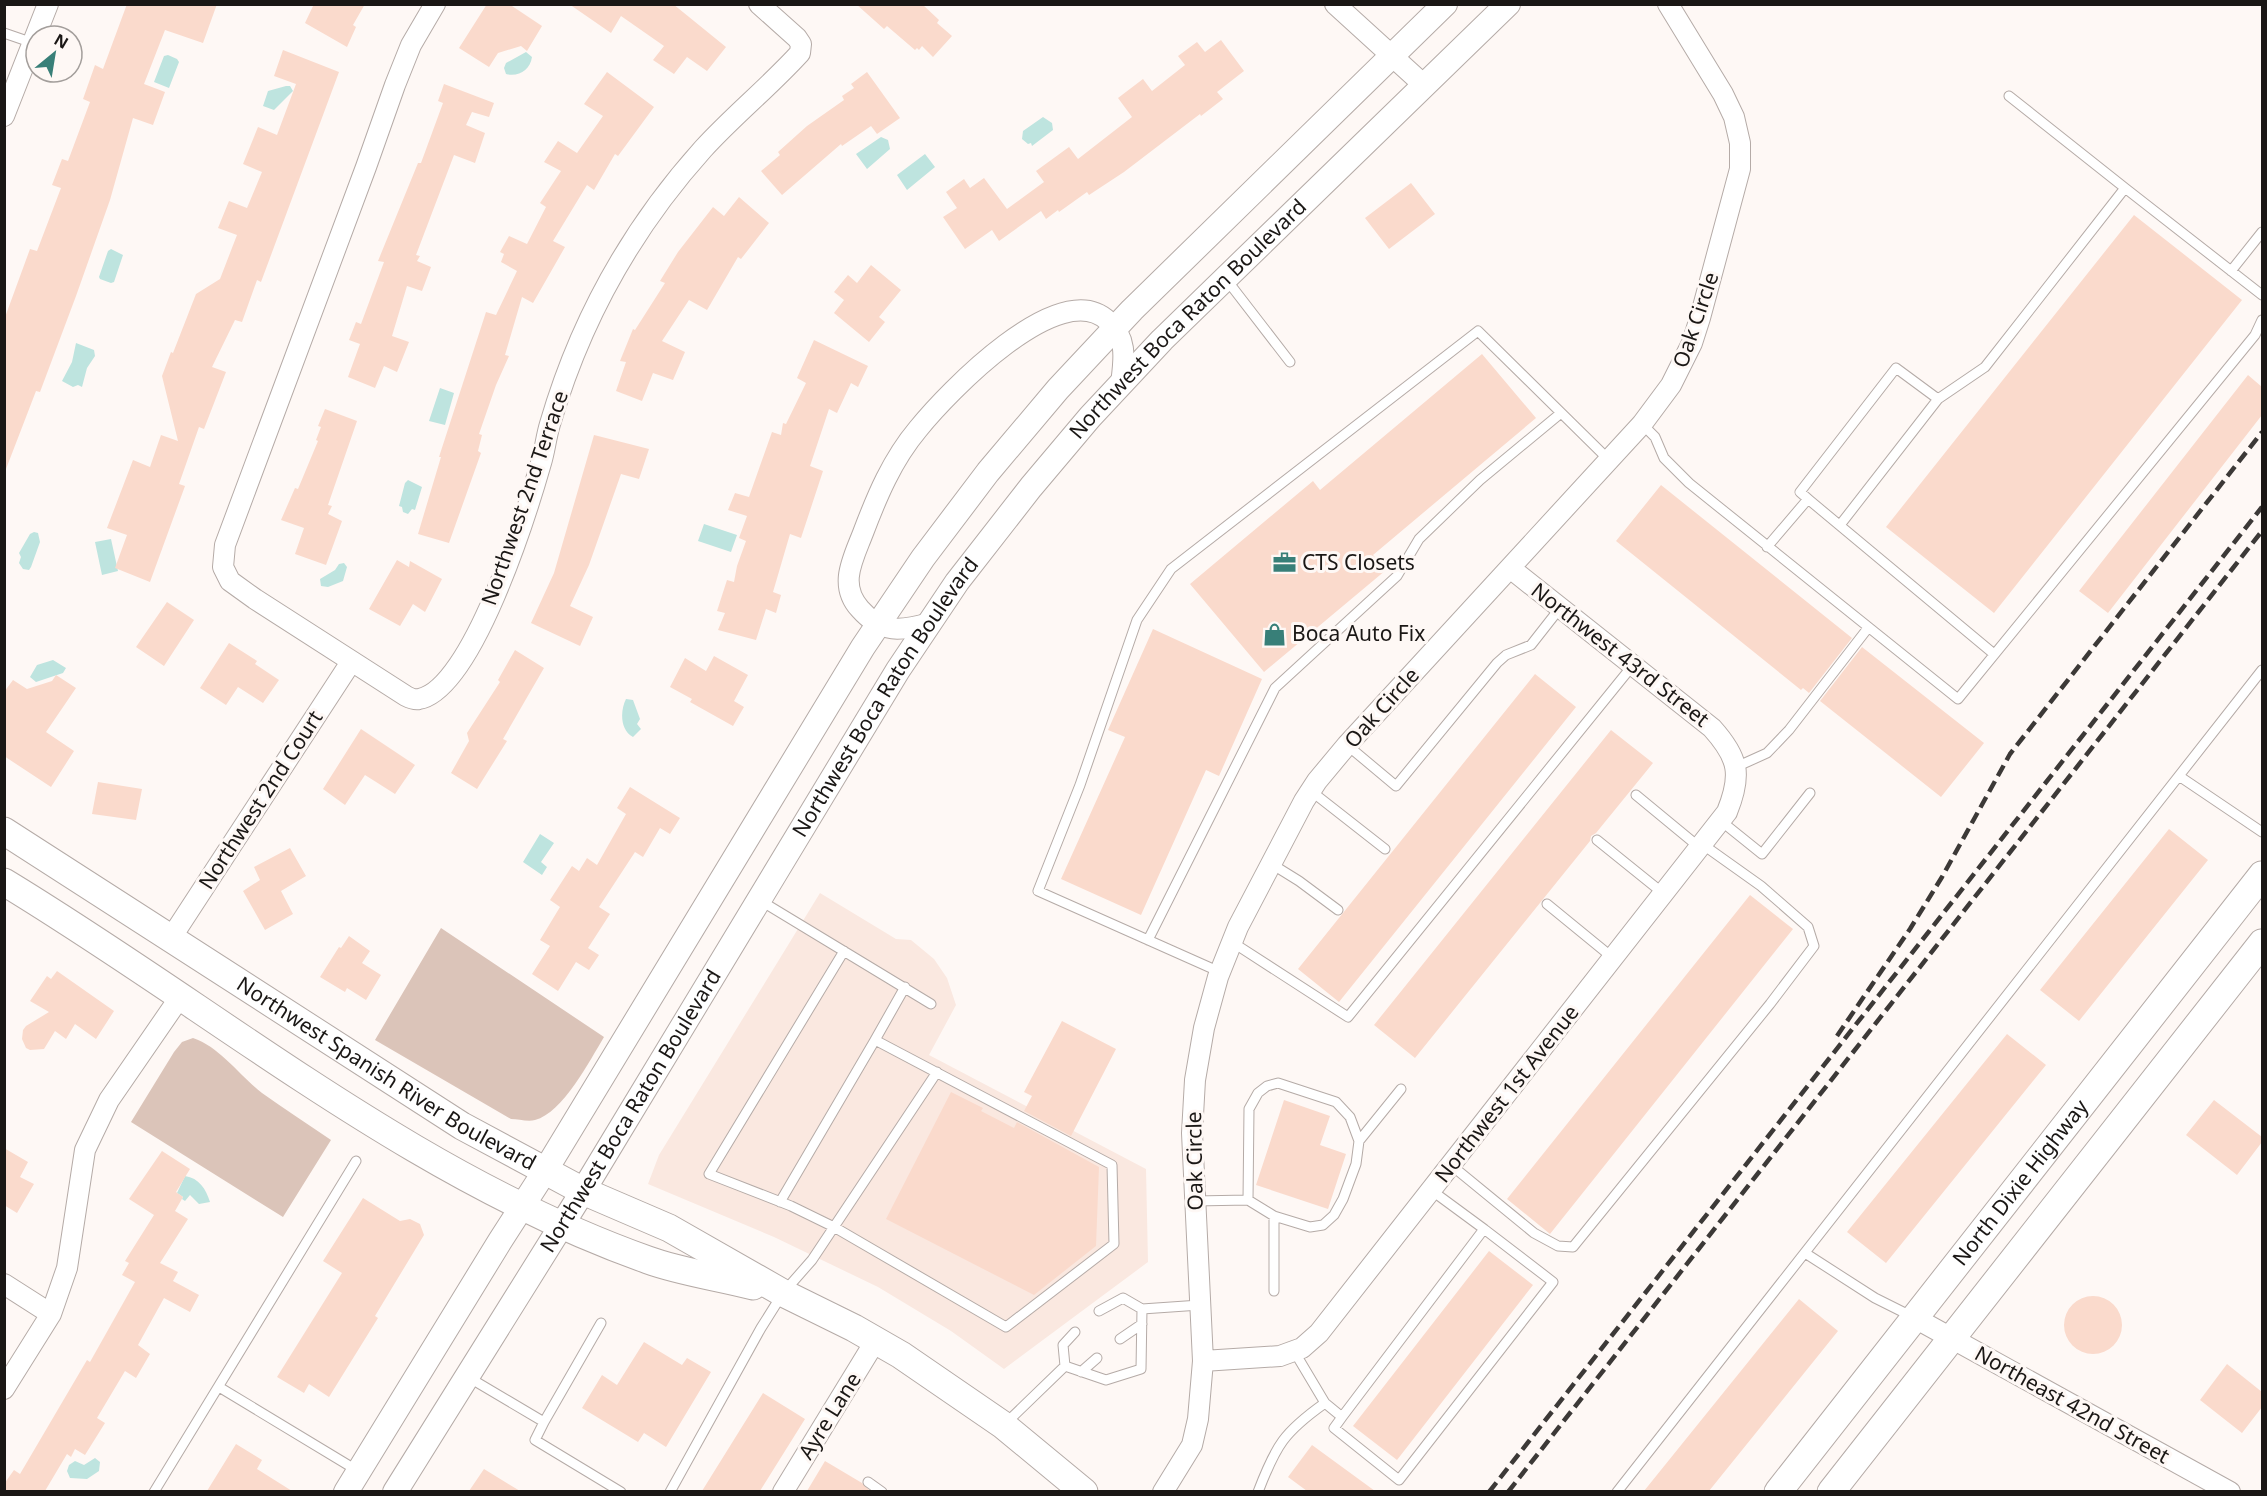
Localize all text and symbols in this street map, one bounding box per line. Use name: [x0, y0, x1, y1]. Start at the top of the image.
north arrow: [24, 24, 84, 84]
text: N: [50, 28, 73, 54]
street label: Northwest Boca Raton Boulevard: [1062, 193, 1312, 444]
street label: Oak Circle: [1666, 268, 1724, 371]
street label: Northwest 2nd Terrace: [474, 387, 574, 609]
place label: CTS Closets: [1302, 548, 1415, 576]
office icon: CTS Closets: [1271, 550, 1297, 576]
street label: Northwest Boca Raton Boulevard: [785, 551, 984, 842]
street label: Northwest 43rd Street: [1526, 576, 1716, 733]
place label: Boca Auto Fix: [1292, 619, 1425, 647]
shop icon: Boca Auto Fix: [1261, 621, 1287, 647]
street label: Oak Circle: [1338, 661, 1425, 754]
street label: Northwest 2nd Court: [192, 704, 329, 894]
street label: Northwest Boca Raton Boulevard: [533, 964, 727, 1257]
street label: Northwest Spanish River Boulevard: [232, 970, 541, 1176]
street label: Northwest 1st Avenue: [1428, 999, 1584, 1188]
street label: North Dixie Highway: [1946, 1093, 2094, 1271]
street label: Oak Circle: [1179, 1111, 1209, 1211]
street label: Northeast 42nd Street: [1970, 1339, 2175, 1470]
street label: Ayre Lane: [791, 1367, 867, 1464]

